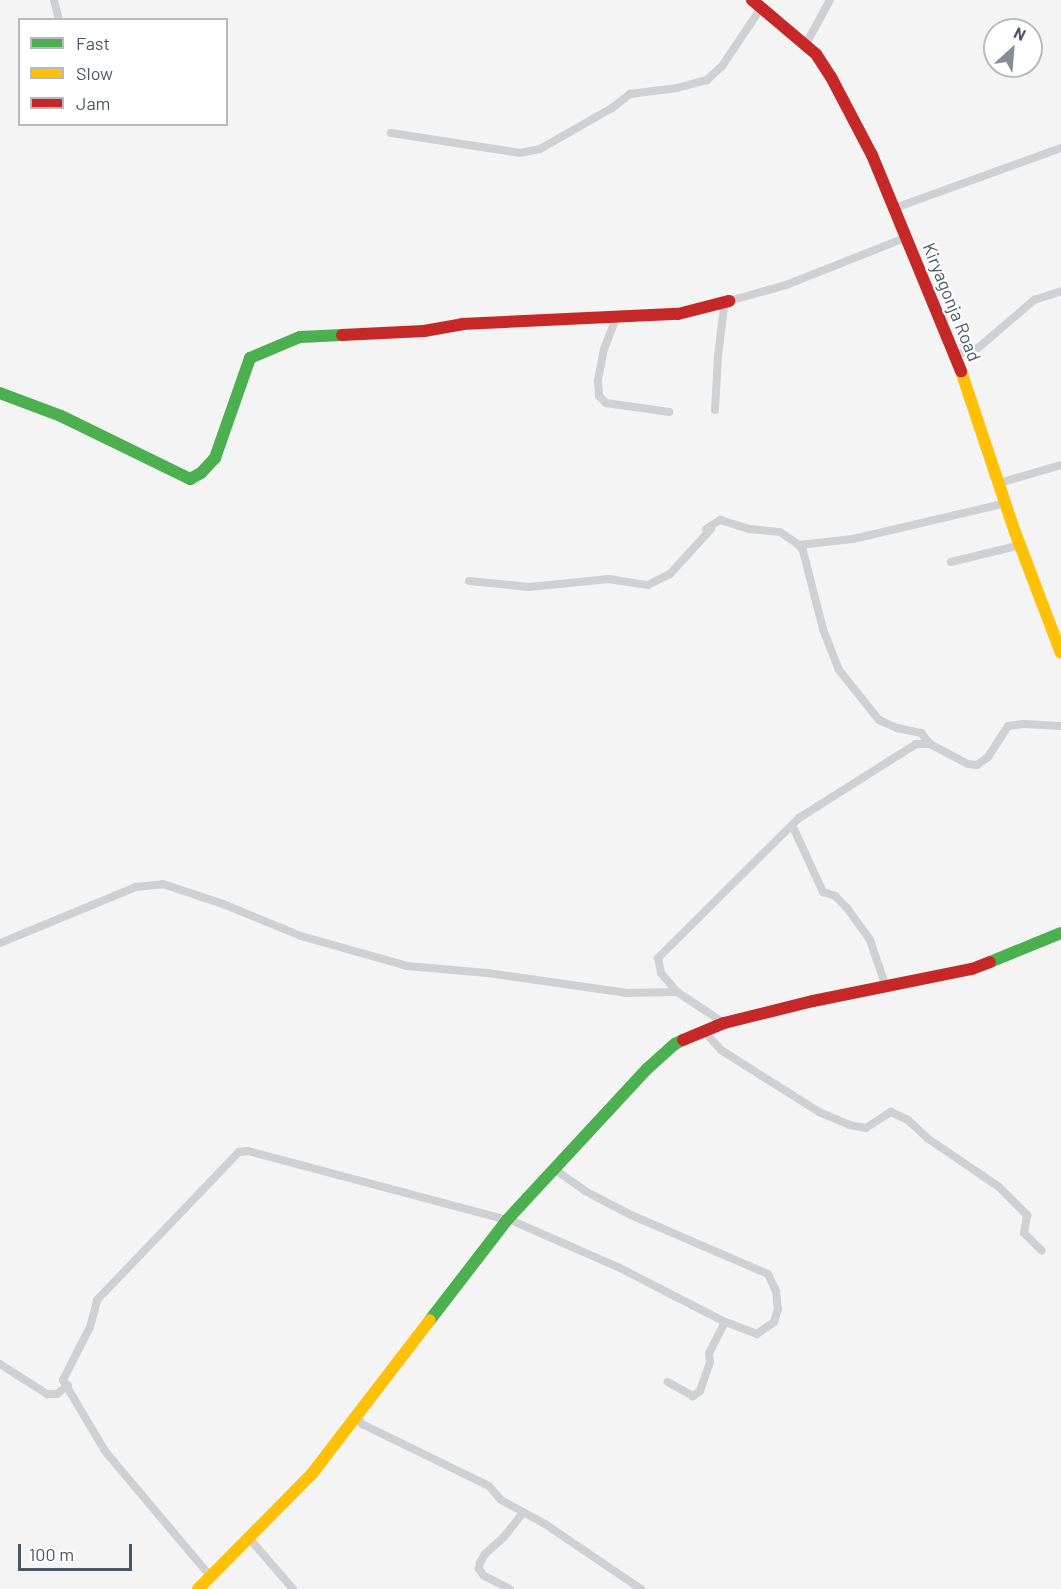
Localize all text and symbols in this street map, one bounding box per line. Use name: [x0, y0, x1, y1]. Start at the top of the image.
legend: [18, 18, 228, 126]
north arrow: [983, 18, 1043, 78]
text: N: [1011, 22, 1029, 44]
text: Fast: [76, 32, 110, 54]
text: Slow: [76, 62, 113, 84]
text: Jam: [76, 92, 110, 114]
street label: Kiryagonja Road: [918, 239, 986, 365]
scale bar: [21, 1532, 135, 1570]
text: 100 m: [29, 1543, 74, 1565]

